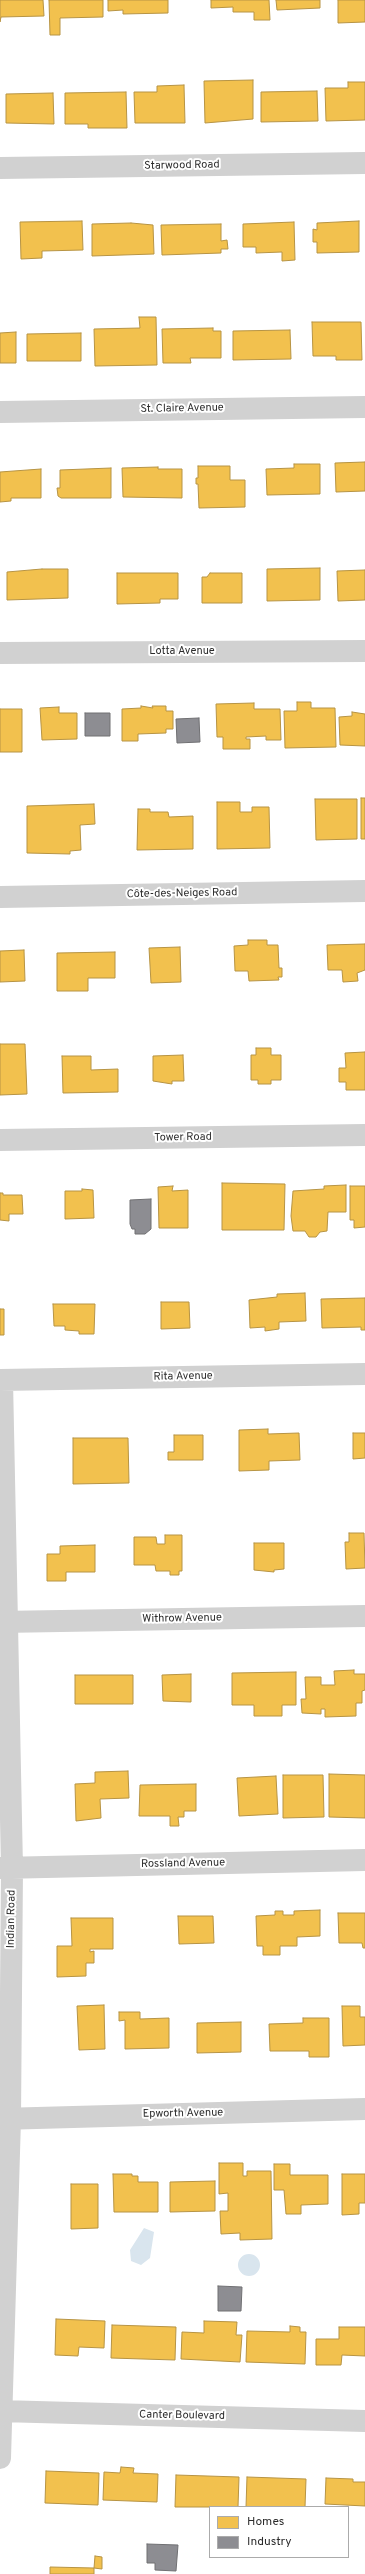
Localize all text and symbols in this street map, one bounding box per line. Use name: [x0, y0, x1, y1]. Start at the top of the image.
street label: Starwood Road: [144, 159, 220, 173]
street label: St. Claire Avenue: [140, 402, 224, 416]
street label: Lotta Avenue: [149, 645, 215, 659]
street label: Côte-des-Neiges Road: [127, 886, 237, 902]
street label: Tower Road: [154, 1131, 212, 1145]
street label: Rita Avenue: [153, 1370, 213, 1384]
street label: Withrow Avenue: [142, 1612, 222, 1626]
street label: Rossland Avenue: [141, 1857, 225, 1871]
street label: Indian Road: [5, 1890, 19, 1948]
street label: Epworth Avenue: [143, 2107, 223, 2121]
street label: Canter Boulevard: [139, 2409, 225, 2423]
legend: [209, 2506, 349, 2558]
text: Homes: [247, 2514, 284, 2530]
text: Industry: [247, 2534, 292, 2550]

